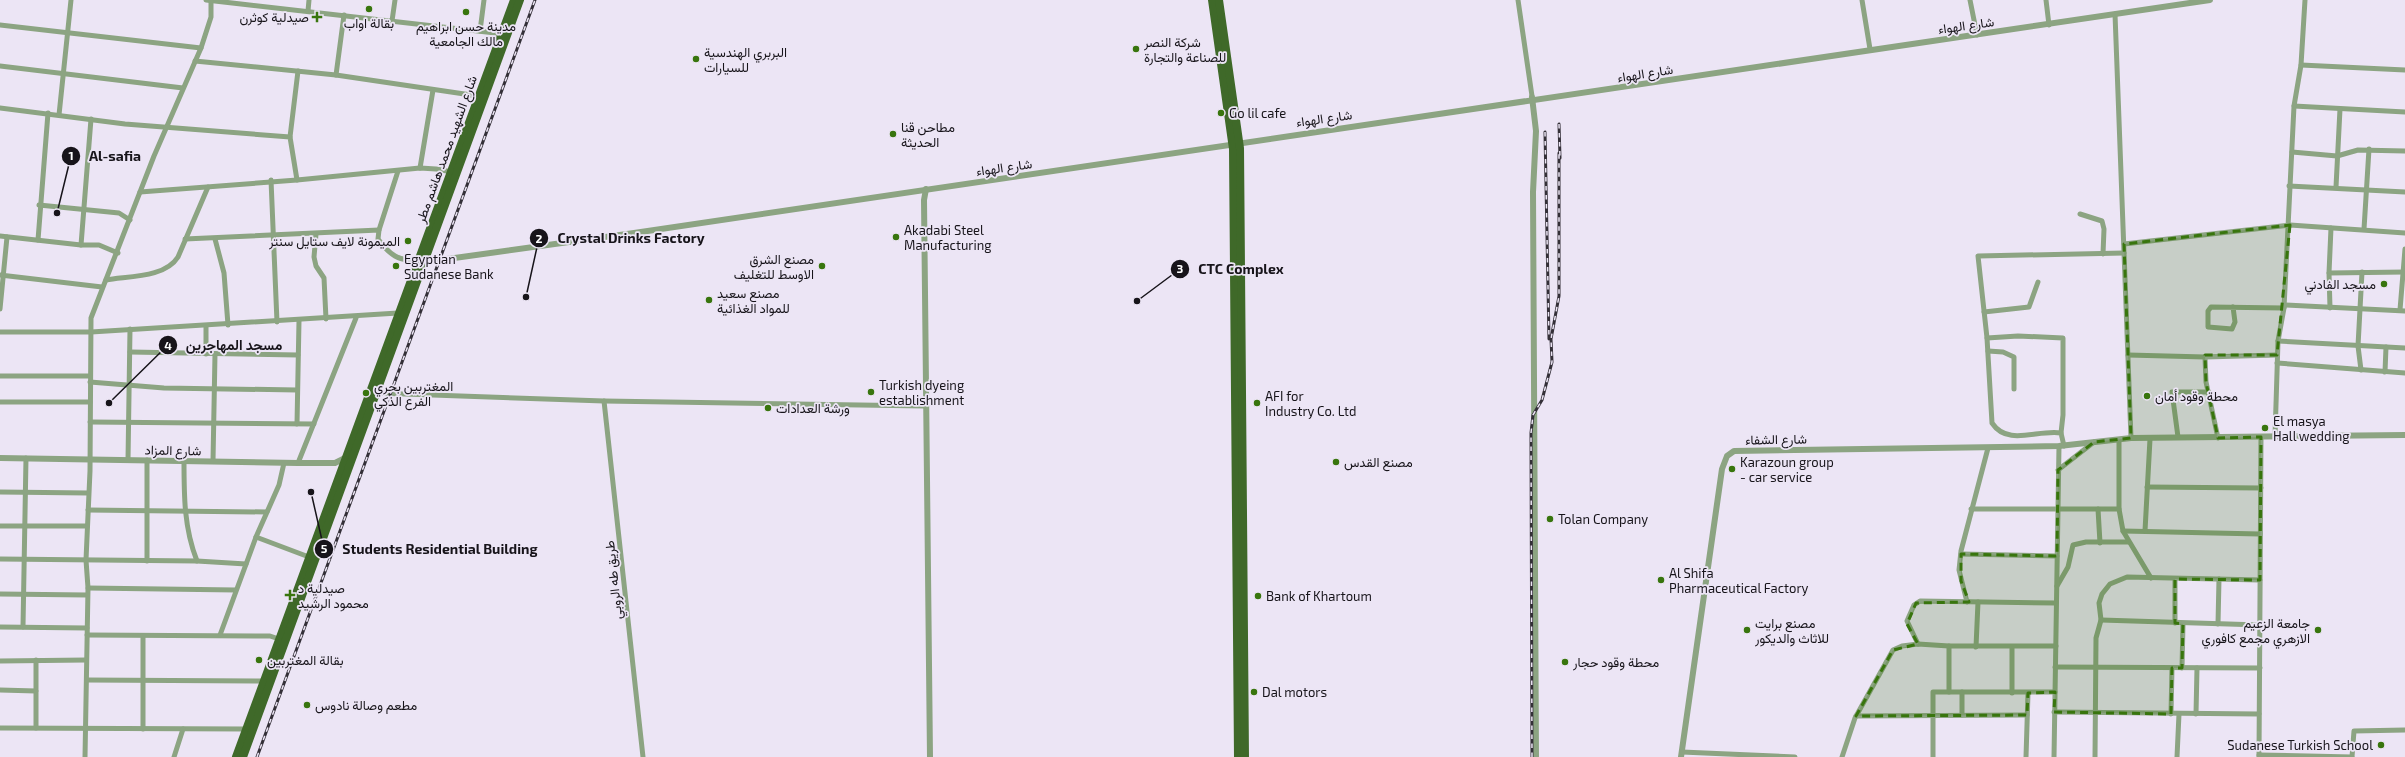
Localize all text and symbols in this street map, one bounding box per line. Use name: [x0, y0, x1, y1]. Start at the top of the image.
marker: بقالة اواب: [364, 4, 374, 14]
marker: مدينة حسن ابراهيم مالك الجامعية: [461, 7, 471, 17]
place label: صيدلية كوثرن: [239, 9, 309, 26]
marker: صيدلية كوثرن: [312, 12, 322, 22]
street label: شارع الهواء: [1937, 13, 1995, 39]
place label: بقالة اواب: [344, 15, 394, 32]
place label: مدينة حسن ابراهيم مالك الجامعية: [416, 18, 516, 49]
place label: شركة النصر للصناعة والتجارة: [1143, 34, 1226, 66]
place label: البربري الهندسية للسيارات: [704, 44, 787, 76]
marker: شركة النصر للصناعة والتجارة: [1131, 44, 1141, 54]
marker: البربري الهندسية للسيارات: [691, 54, 701, 64]
street label: شارع الهواء: [1616, 61, 1674, 87]
street label: شارع الشهيد محمد هاشم مطر: [412, 73, 482, 226]
place label: Go lil cafe: [1229, 105, 1286, 121]
street label: شارع الهواء: [1295, 106, 1353, 132]
marker: Go lil cafe: [1216, 108, 1226, 118]
place label: مطاحن قنا الحديثة: [901, 119, 955, 150]
marker: مطاحن قنا الحديثة: [888, 129, 898, 139]
callout: Al-safia: [61, 143, 149, 169]
text: Al-safia: [89, 147, 141, 164]
text: 1: [68, 148, 74, 162]
street label: شارع الهواء: [975, 155, 1033, 181]
place label: Akadabi Steel Manufacturing: [904, 222, 992, 253]
callout: Crystal Drinks Factory: [529, 225, 712, 251]
text: Crystal Drinks Factory: [557, 229, 705, 246]
text: 2: [536, 231, 543, 245]
marker: Akadabi Steel Manufacturing: [891, 232, 901, 242]
place label: الميمونة لايف ستايل سنتر: [268, 233, 400, 250]
marker: الميمونة لايف ستايل سنتر: [403, 236, 413, 246]
place label: Egyptian Sudanese Bank: [404, 251, 494, 282]
place label: مصنع الشرق الاوسط للتغليف: [734, 251, 814, 283]
callout: CTC Complex: [1170, 256, 1292, 282]
text: CTC Complex: [1198, 260, 1284, 277]
marker: Egyptian Sudanese Bank: [391, 261, 401, 271]
marker: مصنع الشرق الاوسط للتغليف: [817, 261, 827, 271]
text: 3: [1177, 261, 1184, 275]
place label: مسجد الفادني: [2304, 276, 2376, 295]
marker: مسجد الفادني: [2379, 279, 2389, 289]
place label: مصنع سعيد للمواد الغذائية: [717, 285, 790, 317]
marker: مصنع سعيد للمواد الغذائية: [704, 295, 714, 305]
callout: مسجد المهاجرين: [158, 332, 291, 358]
text: مسجد المهاجرين: [186, 336, 283, 354]
text: 4: [164, 338, 172, 352]
place label: Turkish dyeing establishment: [879, 377, 964, 408]
place label: المغتربين بحري الفرع الذكي: [374, 378, 453, 412]
marker: Turkish dyeing establishment: [866, 387, 876, 397]
marker: المغتربين بحري الفرع الذكي: [361, 388, 371, 398]
place label: AFI for Industry Co. Ltd: [1265, 388, 1357, 419]
place label: محطة وقود أمان: [2155, 388, 2238, 405]
marker: محطة وقود أمان: [2142, 391, 2152, 401]
marker: AFI for Industry Co. Ltd: [1252, 398, 1262, 408]
place label: ورشة العدادات: [776, 400, 850, 417]
marker: ورشة العدادات: [763, 403, 773, 413]
place label: El masya Hall wedding: [2273, 413, 2349, 444]
marker: El masya Hall wedding: [2260, 423, 2270, 433]
street label: شارع الشفاء: [1745, 430, 1807, 450]
street label: شارع المزاد: [145, 442, 201, 460]
place label: مصنع القدس: [1344, 454, 1413, 472]
place label: Karazoun group - car service: [1740, 454, 1834, 485]
marker: مصنع القدس: [1331, 457, 1341, 467]
marker: Karazoun group - car service: [1727, 464, 1737, 474]
place label: Tolan Company: [1558, 511, 1648, 527]
marker: Tolan Company: [1545, 514, 1555, 524]
callout: Students Residential Building: [314, 536, 546, 562]
street label: طريق طه الروبي: [601, 539, 628, 620]
text: Students Residential Building: [342, 540, 538, 557]
text: 5: [321, 541, 328, 555]
place label: Al Shifa Pharmaceutical Factory: [1669, 565, 1809, 596]
marker: Al Shifa Pharmaceutical Factory: [1656, 575, 1666, 585]
place label: صيدلية د محمود الرشيد: [298, 580, 369, 612]
place label: Bank of Khartoum: [1266, 588, 1372, 604]
marker: صيدلية د محمود الرشيد: [285, 590, 295, 600]
marker: Bank of Khartoum: [1253, 591, 1263, 601]
place label: مصنع برايت للاثاث والديكور: [1754, 615, 1829, 647]
place label: جامعة الزعيم الازهري مجمع كافوري: [2202, 615, 2310, 649]
marker: مصنع برايت للاثاث والديكور: [1742, 625, 1752, 635]
marker: جامعة الزعيم الازهري مجمع كافوري: [2313, 625, 2323, 635]
place label: بقالة المغتربين: [267, 652, 344, 669]
place label: محطة وقود حجار: [1572, 654, 1659, 671]
marker: بقالة المغتربين: [254, 655, 264, 665]
marker: محطة وقود حجار: [1560, 657, 1570, 667]
place label: Dal motors: [1262, 684, 1327, 700]
marker: Dal motors: [1249, 687, 1259, 697]
place label: مطعم وصالة نادوس: [315, 697, 417, 714]
marker: مطعم وصالة نادوس: [302, 700, 312, 710]
place label: Sudanese Turkish School: [2227, 737, 2373, 753]
marker: Sudanese Turkish School: [2376, 740, 2386, 750]

